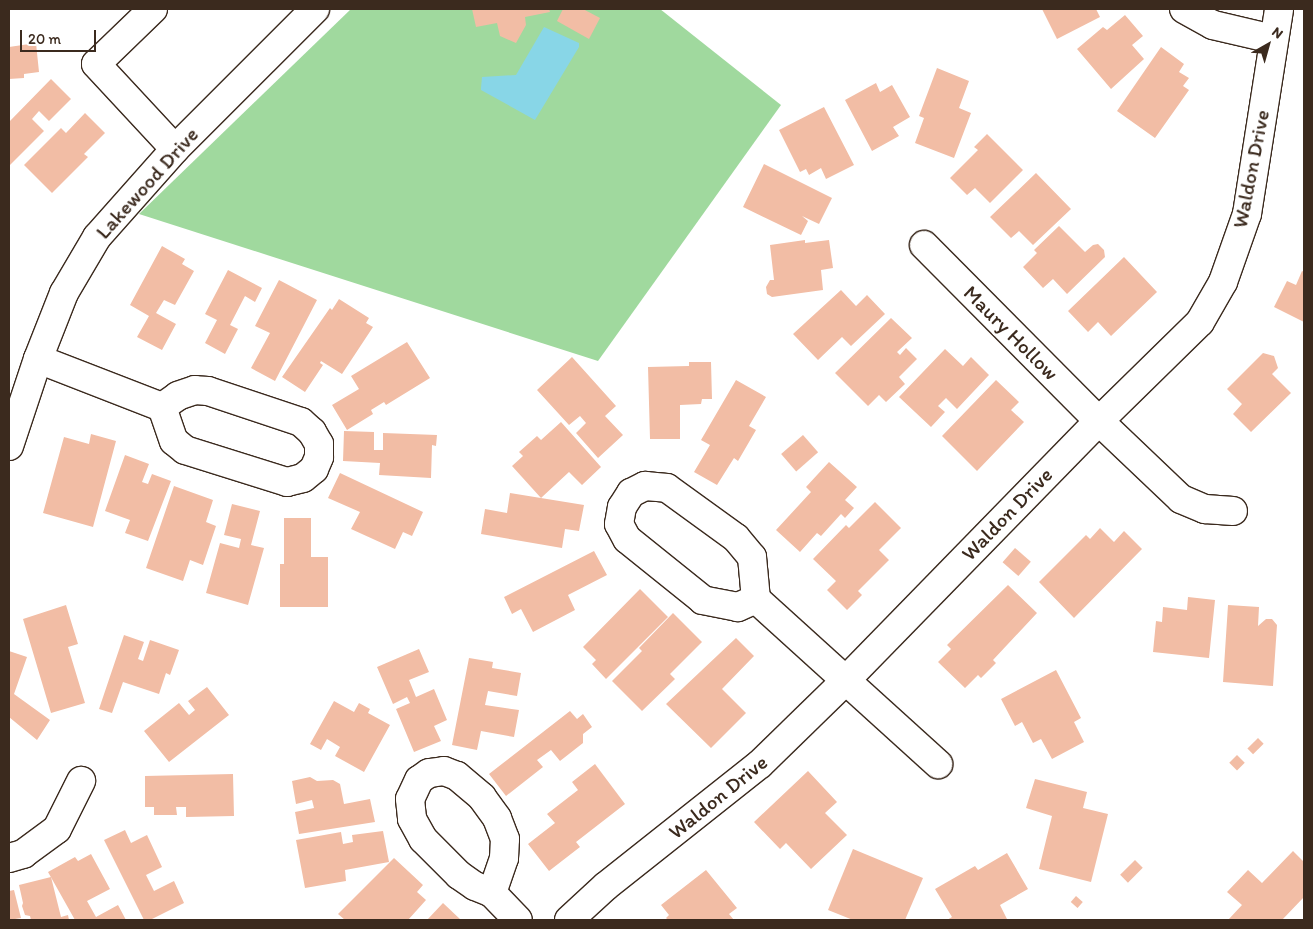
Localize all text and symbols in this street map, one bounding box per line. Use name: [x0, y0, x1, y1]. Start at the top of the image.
scale bar: [22, 20, 99, 52]
north arrow: [1243, 20, 1293, 70]
text: N: [1269, 23, 1286, 42]
text: 20 m: [28, 30, 61, 48]
street label: Waldon Drive: [1227, 108, 1275, 230]
street label: Lakewood Drive: [90, 122, 204, 244]
street label: Maury Hollow: [958, 280, 1064, 386]
street label: Waldon Drive: [956, 462, 1058, 566]
street label: Waldon Drive: [663, 749, 773, 845]

